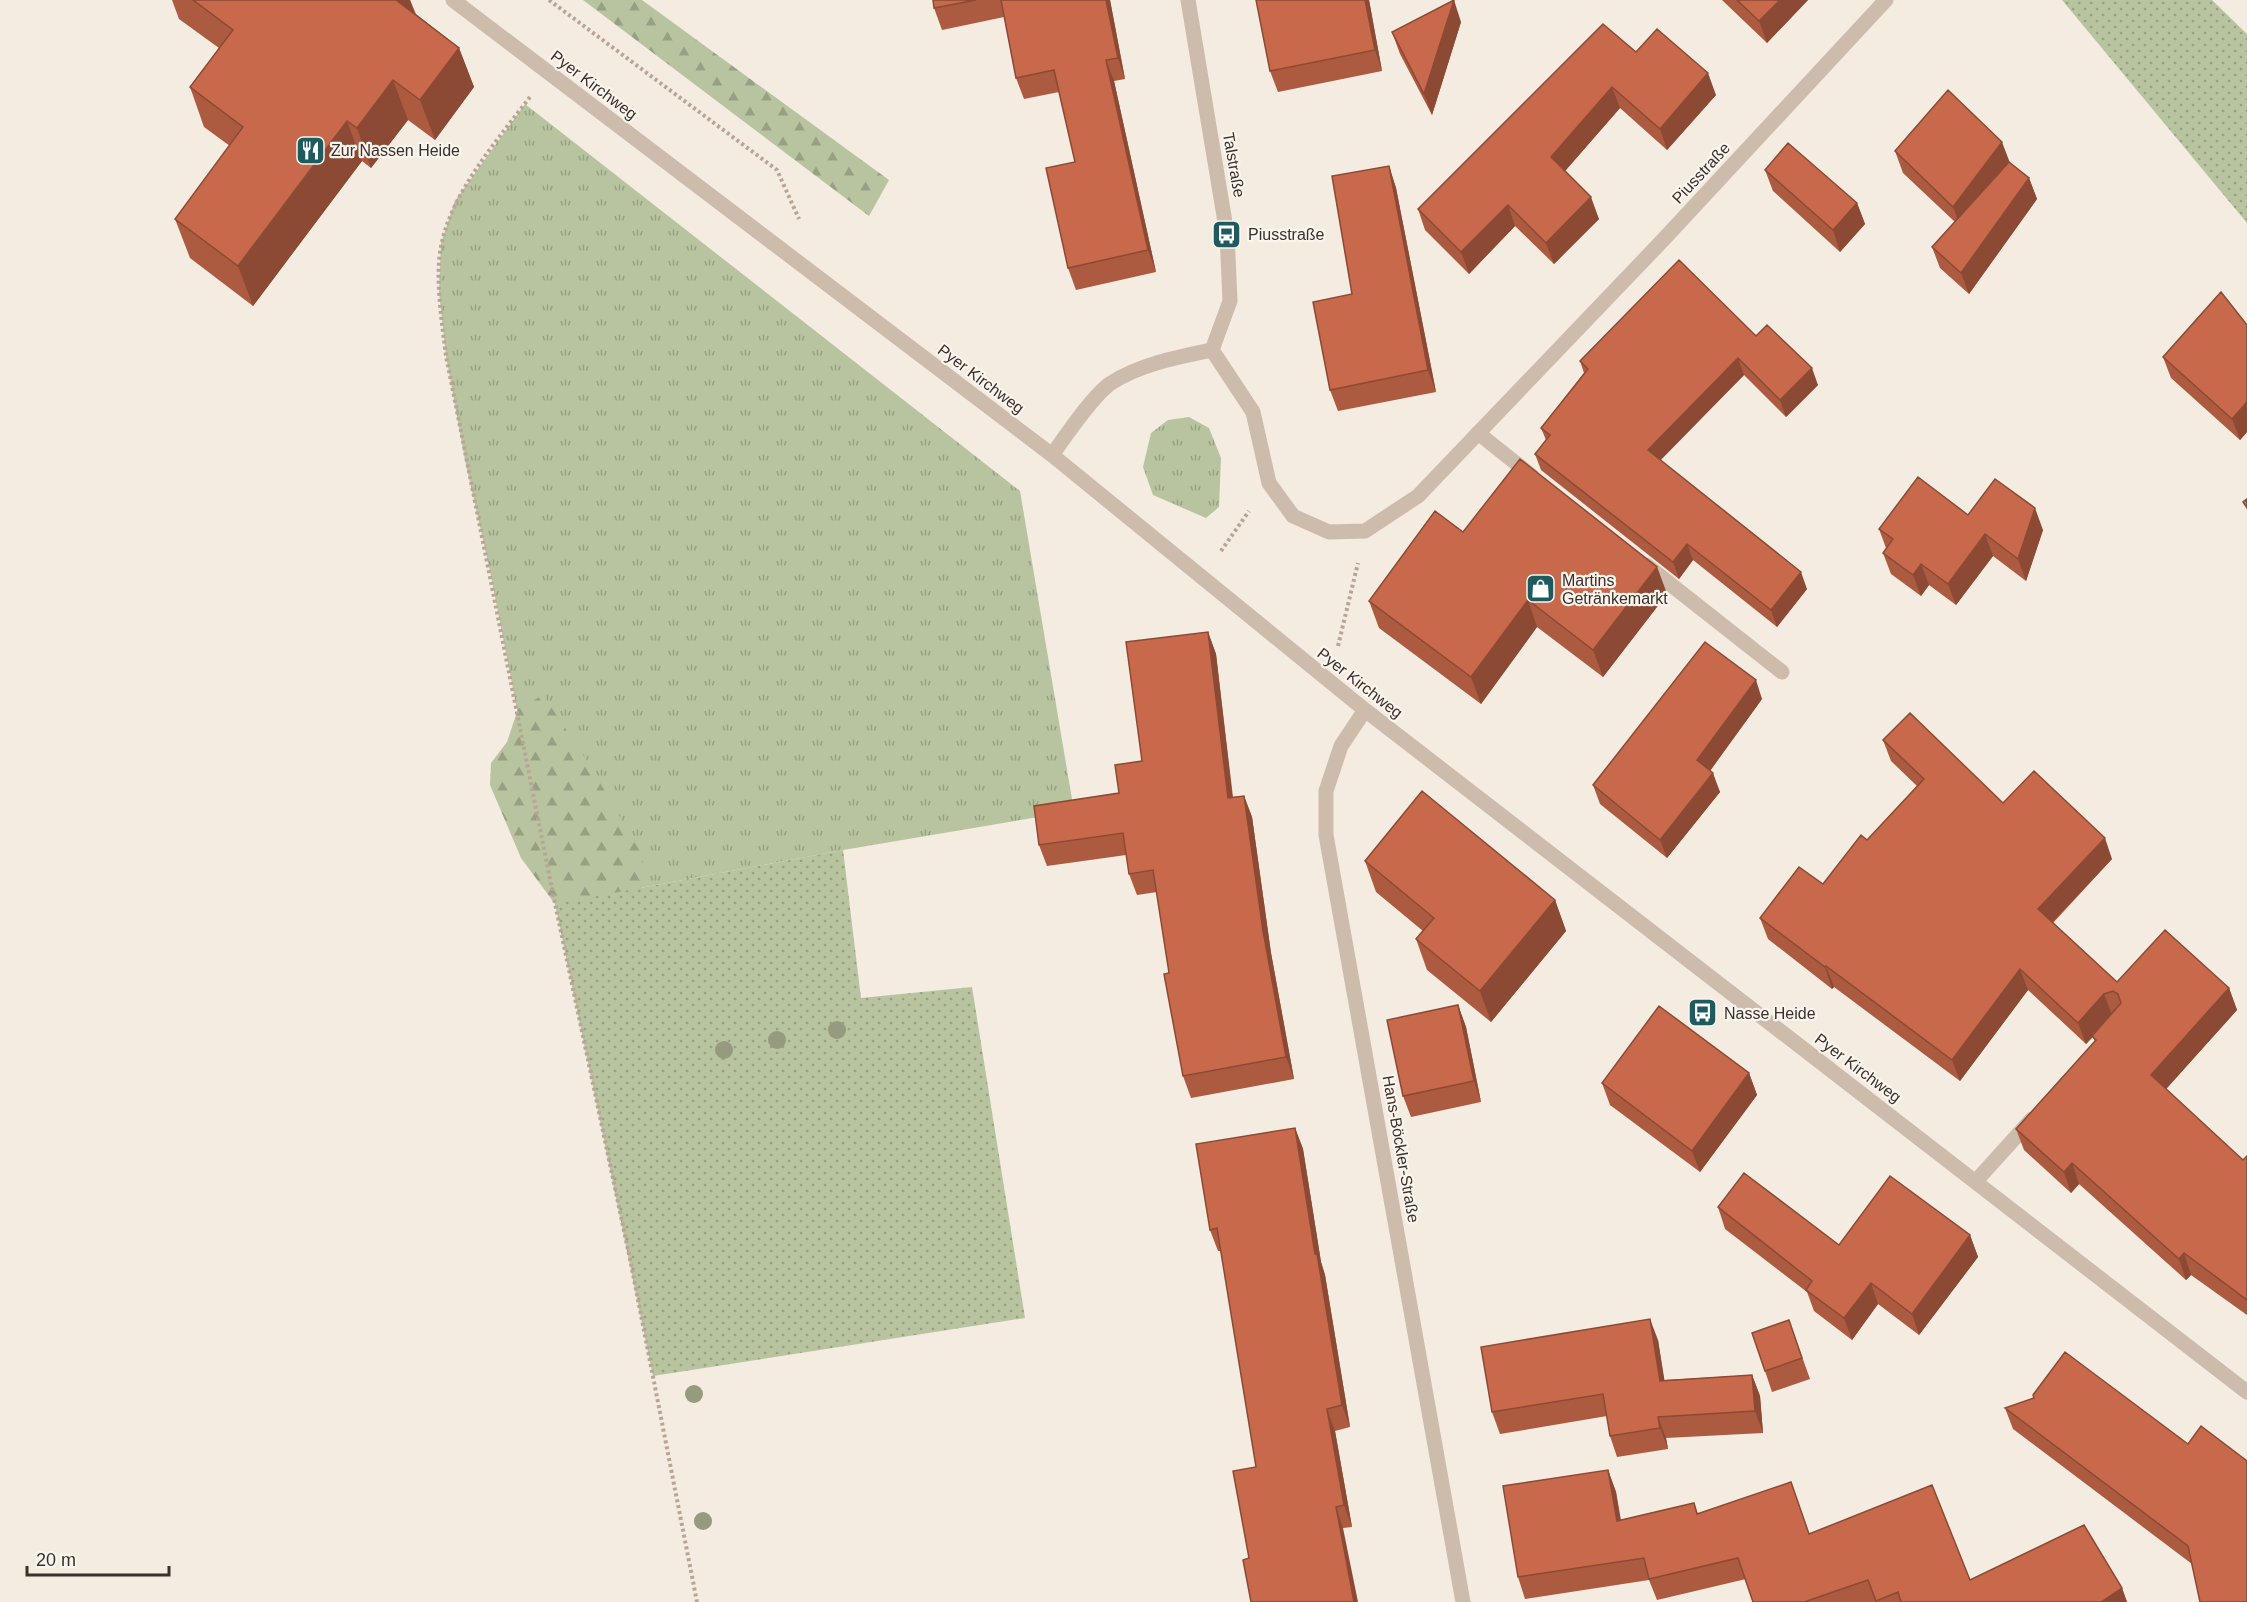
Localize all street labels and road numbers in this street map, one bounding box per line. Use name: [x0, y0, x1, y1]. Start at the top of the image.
street label: Pyer Kirchweg: [548, 47, 640, 123]
street label: Talstraße: [1220, 131, 1248, 199]
street label: Piusstraße: [1669, 139, 1733, 207]
street label: Pyer Kirchweg: [935, 341, 1027, 417]
street label: Pyer Kirchweg: [1314, 645, 1406, 721]
street label: Pyer Kirchweg: [1812, 1030, 1904, 1106]
street label: Hans-Böckler-Straße: [1380, 1074, 1422, 1224]

